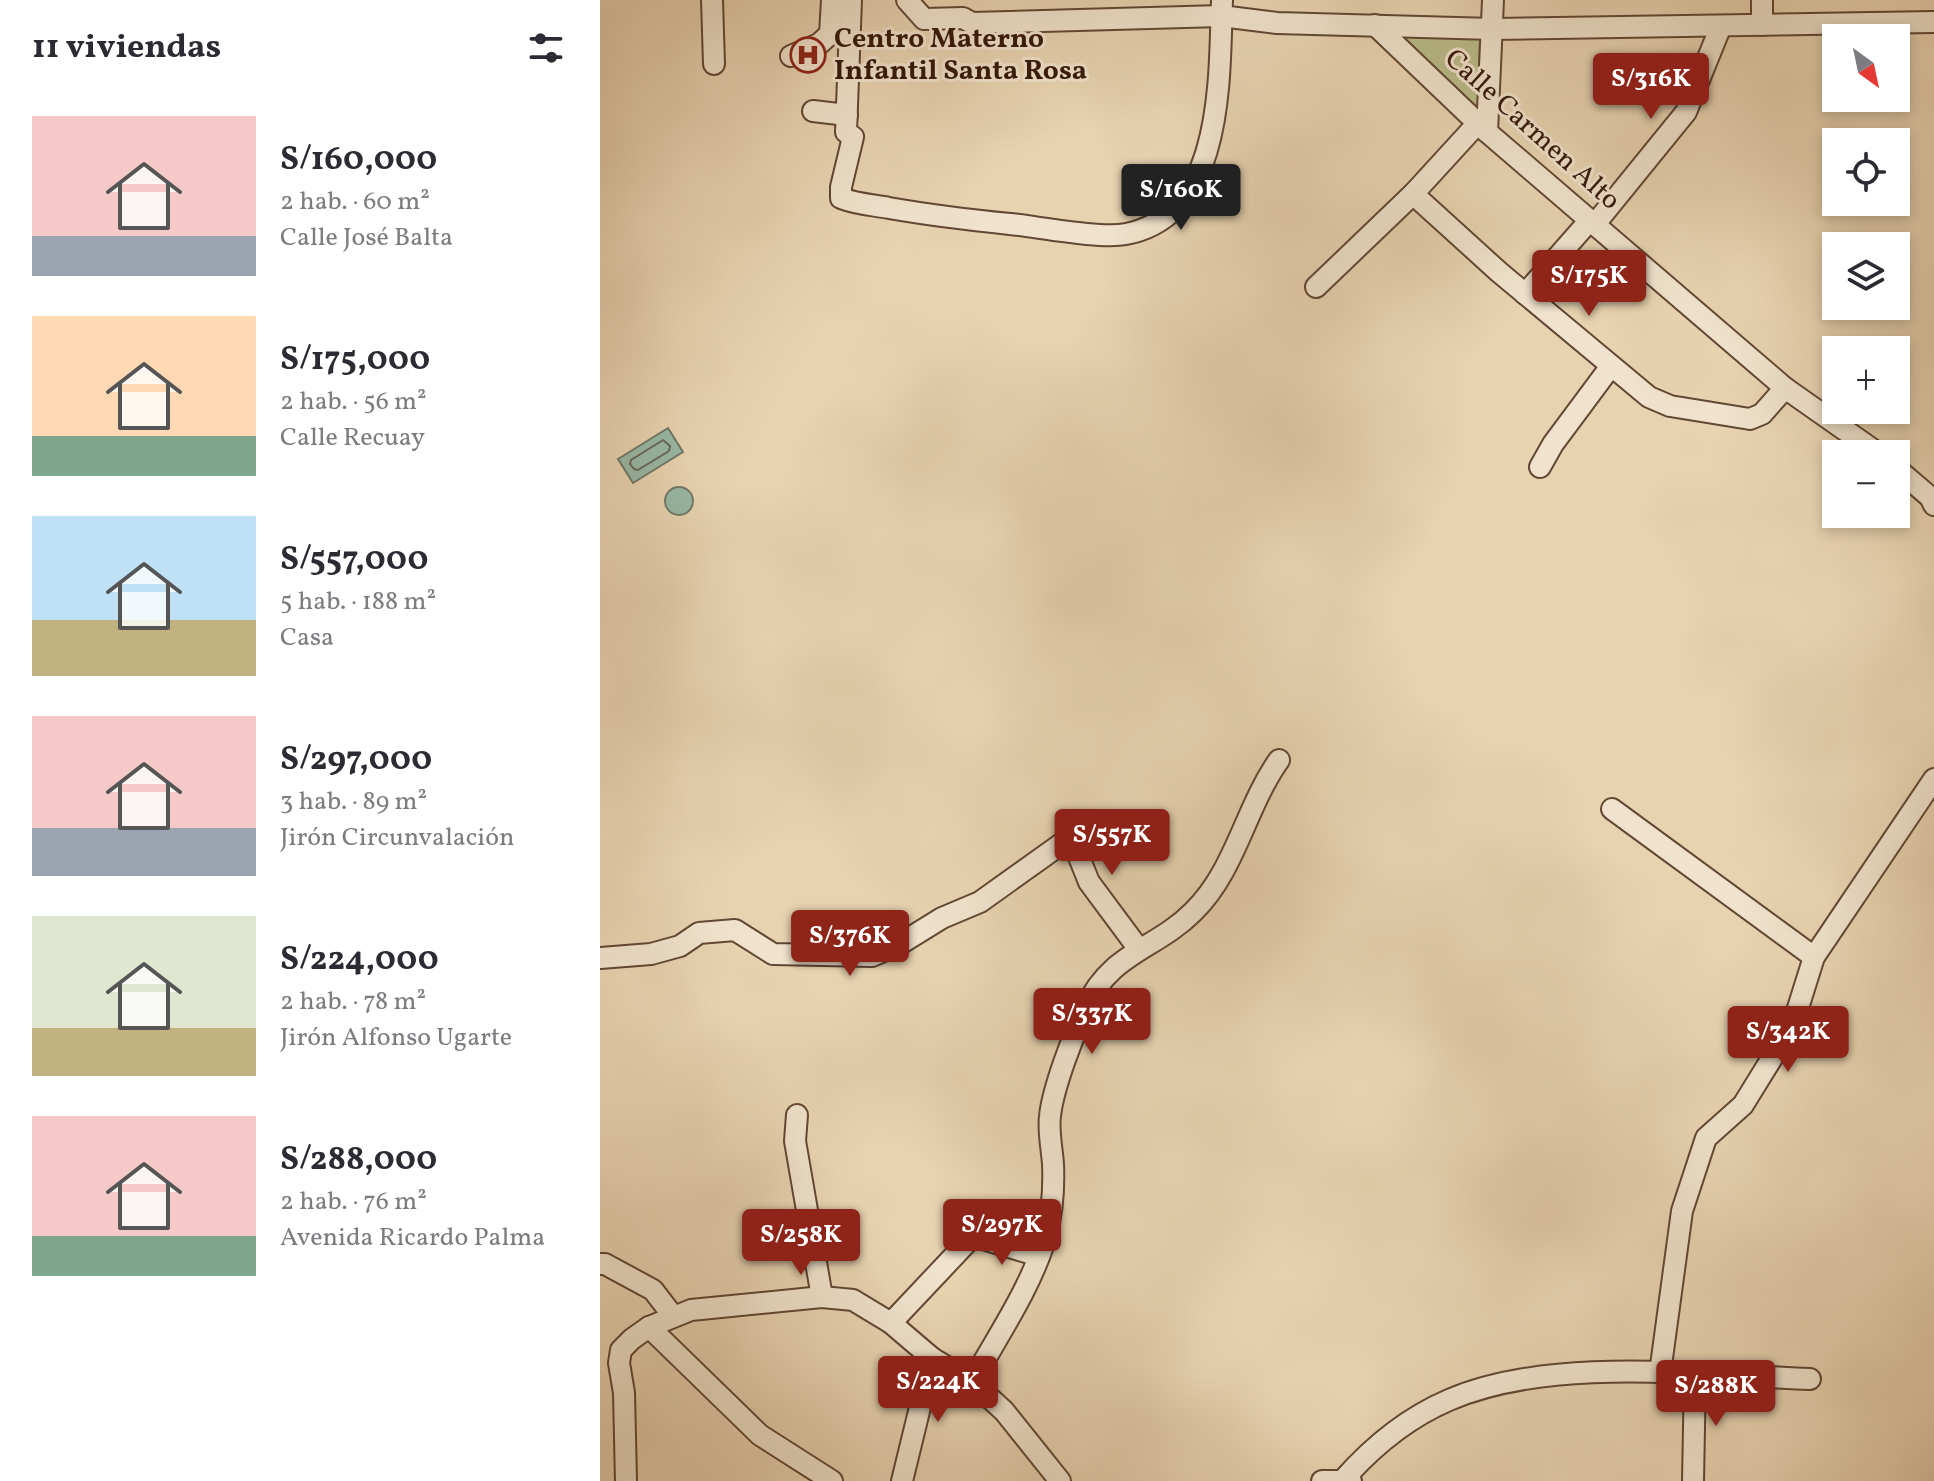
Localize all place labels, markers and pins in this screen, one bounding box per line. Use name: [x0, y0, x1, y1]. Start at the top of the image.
place label: Centro Materno Infantil Santa Rosa: [834, 20, 1087, 91]
hospital icon: Centro Materno Infantil Santa Rosa: [789, 36, 827, 74]
pin: S/316K: [1586, 53, 1716, 121]
pin: S/160K: [1116, 164, 1246, 232]
pin: S/175K: [1524, 250, 1654, 318]
pin: S/557K: [1047, 809, 1177, 877]
pin: S/376K: [785, 910, 915, 978]
pin: S/337K: [1027, 988, 1157, 1056]
pin: S/342K: [1723, 1006, 1853, 1074]
pin: S/297K: [937, 1199, 1067, 1267]
pin: S/258K: [736, 1209, 866, 1277]
pin: S/224K: [873, 1356, 1003, 1424]
pin: S/288K: [1651, 1360, 1781, 1428]

